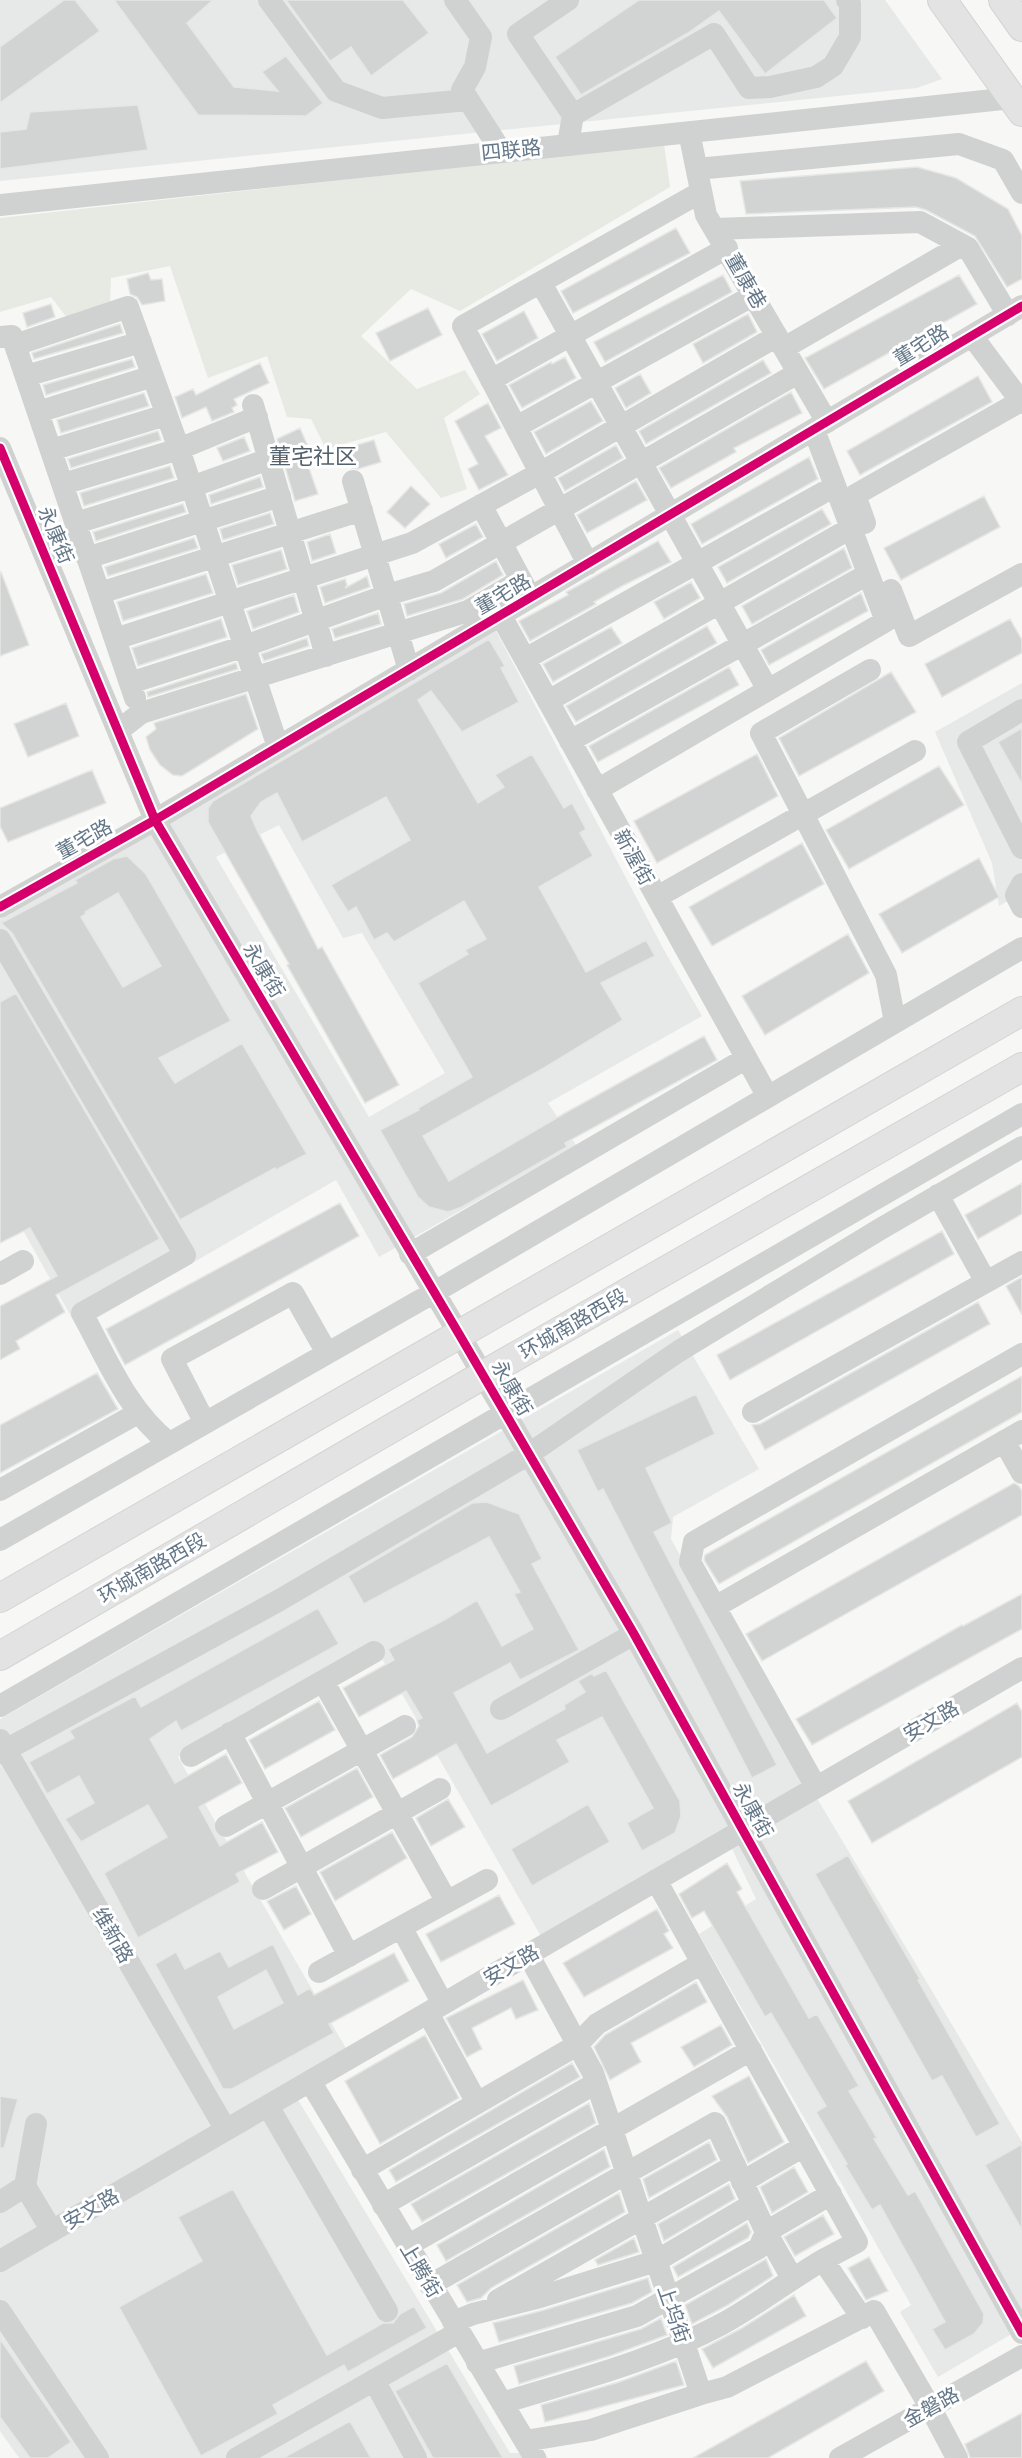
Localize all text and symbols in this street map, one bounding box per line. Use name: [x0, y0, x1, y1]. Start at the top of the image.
street label: 四联路: [480, 134, 542, 166]
street label: 董康巷: [720, 249, 772, 313]
street label: 董宅路: [889, 318, 953, 372]
district label: 董宅社区: [269, 442, 357, 470]
street label: 永康街: [32, 502, 80, 568]
street label: 董宅路: [471, 568, 535, 620]
street label: 董宅路: [51, 813, 117, 865]
street label: 新渥街: [608, 824, 660, 890]
street label: 永康街: [237, 938, 291, 1002]
street label: 环城南路西段: [515, 1283, 631, 1365]
street label: 永康街: [486, 1356, 538, 1420]
street label: 环城南路西段: [94, 1527, 210, 1609]
street label: 安文路: [899, 1695, 963, 1747]
street label: 永康街: [727, 1777, 779, 1843]
street label: 维新路: [87, 1903, 139, 1967]
street label: 安文路: [479, 1939, 543, 1991]
street label: 安文路: [59, 2183, 123, 2235]
street label: 上腾街: [394, 2238, 448, 2302]
street label: 上坞街: [652, 2281, 696, 2347]
street label: 金磐路: [898, 2381, 964, 2433]

